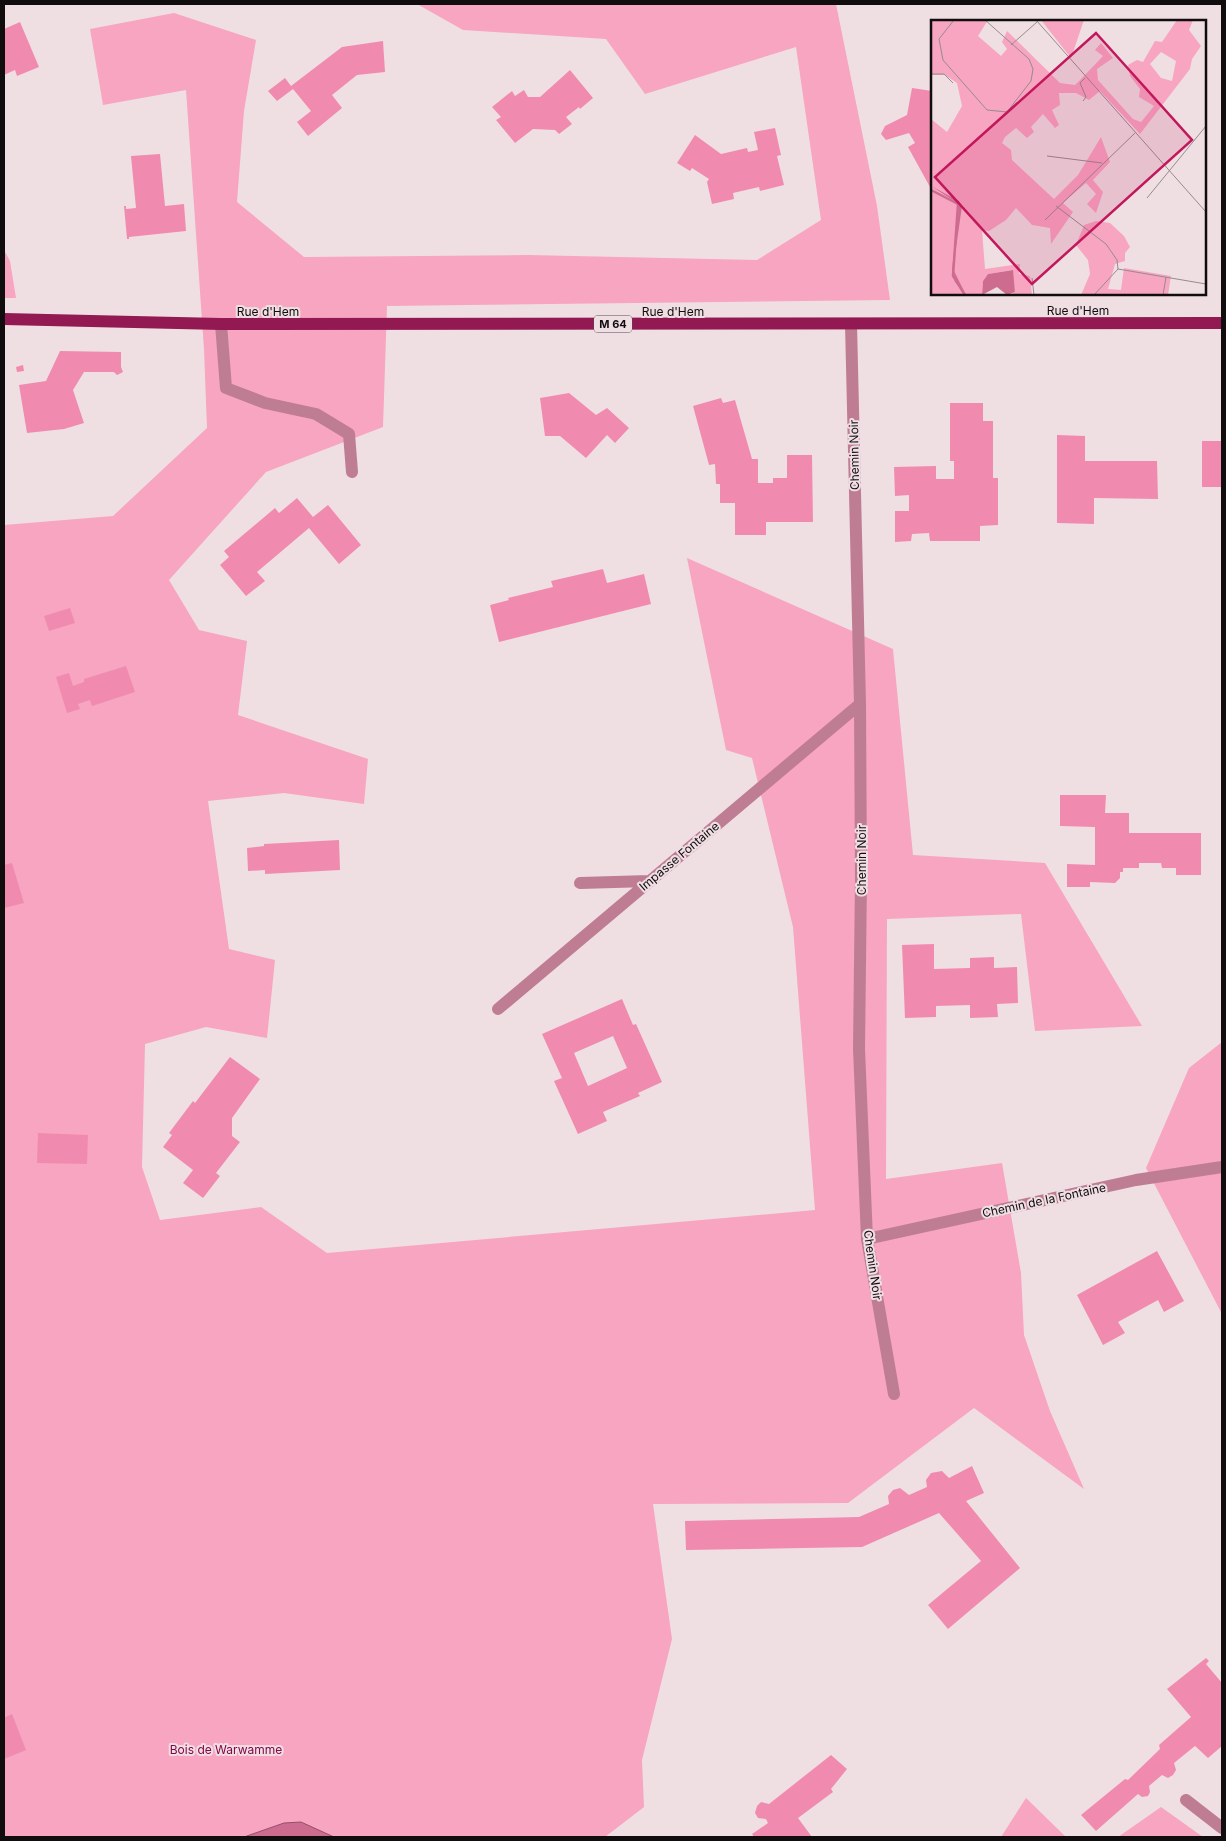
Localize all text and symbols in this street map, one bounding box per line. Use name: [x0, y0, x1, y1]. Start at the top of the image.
inset map: [931, 20, 1206, 295]
street label: Rue d'Hem: [1047, 303, 1109, 318]
street label: Rue d'Hem: [237, 304, 299, 319]
street label: Rue d'Hem: [642, 304, 704, 319]
road number: M 64: [594, 316, 632, 332]
street label: Chemin Noir: [846, 419, 862, 490]
street label: Impasse Fontaine: [636, 818, 722, 894]
street label: Chemin Noir: [854, 824, 869, 895]
street label: Chemin de la Fontaine: [981, 1180, 1107, 1220]
street label: Chemin Noir: [861, 1229, 885, 1301]
park label: Bois de Warwamme: [170, 1742, 282, 1757]

